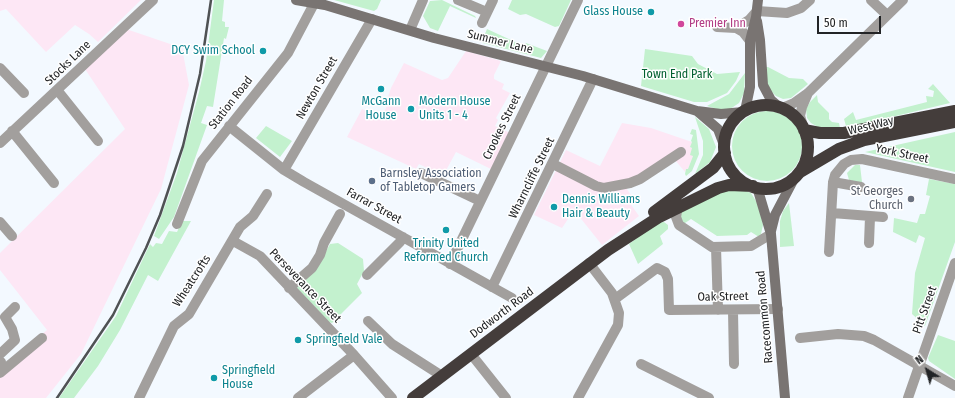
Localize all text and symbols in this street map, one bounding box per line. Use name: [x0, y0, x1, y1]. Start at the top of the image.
place label: Glass House: [583, 5, 643, 19]
marker: Glass House: [646, 7, 656, 17]
scale bar: [819, 8, 883, 34]
text: 50 m: [824, 16, 848, 30]
place label: Premier Inn: [689, 17, 746, 31]
marker: Premier Inn: [676, 19, 686, 29]
street label: Summer Lane: [466, 27, 534, 57]
street label: Stocks Lane: [42, 38, 94, 88]
place label: DCY Swim School: [171, 44, 255, 58]
marker: DCY Swim School: [258, 46, 268, 56]
street label: Newton Street: [293, 54, 341, 122]
park label: Town End Park: [642, 68, 712, 82]
street label: Station Road: [206, 74, 256, 132]
marker: McGann House: [376, 84, 386, 94]
street label: Crookes Street: [480, 92, 524, 162]
place label: McGann House: [361, 95, 401, 123]
place label: Modern House Units 1 - 4: [419, 95, 490, 123]
marker: Modern House Units 1 - 4: [406, 104, 416, 114]
street label: West Way: [847, 113, 895, 139]
street label: Wharncliffe Street: [506, 135, 558, 221]
street label: York Street: [874, 141, 930, 167]
place label: Barnsley Association of Tabletop Gamers: [380, 167, 482, 195]
marker: Barnsley Association of Tabletop Gamers: [367, 176, 377, 186]
street label: Farrar Street: [344, 185, 404, 227]
place label: St Georges Church: [851, 185, 903, 213]
place label: Dennis Williams Hair & Beauty: [562, 193, 640, 221]
marker: St Georges Church: [906, 194, 916, 204]
marker: Dennis Williams Hair & Beauty: [549, 202, 559, 212]
marker: Trinity United Reformed Church: [441, 225, 451, 235]
place label: Trinity United Reformed Church: [404, 237, 488, 265]
street label: Perseverance Street: [266, 246, 344, 326]
street label: Wheatcrofts: [170, 252, 214, 310]
street label: Racecommon Road: [754, 270, 776, 364]
street label: Dodworth Road: [467, 284, 537, 342]
street label: Pitt Street: [910, 284, 940, 336]
street label: Oak Street: [697, 289, 749, 305]
place label: Springfield Vale: [306, 333, 382, 347]
marker: Springfield Vale: [293, 335, 303, 345]
north arrow: [907, 350, 947, 390]
text: N: [913, 353, 926, 367]
place label: Springfield House: [222, 364, 275, 392]
marker: Springfield House: [209, 373, 219, 383]

